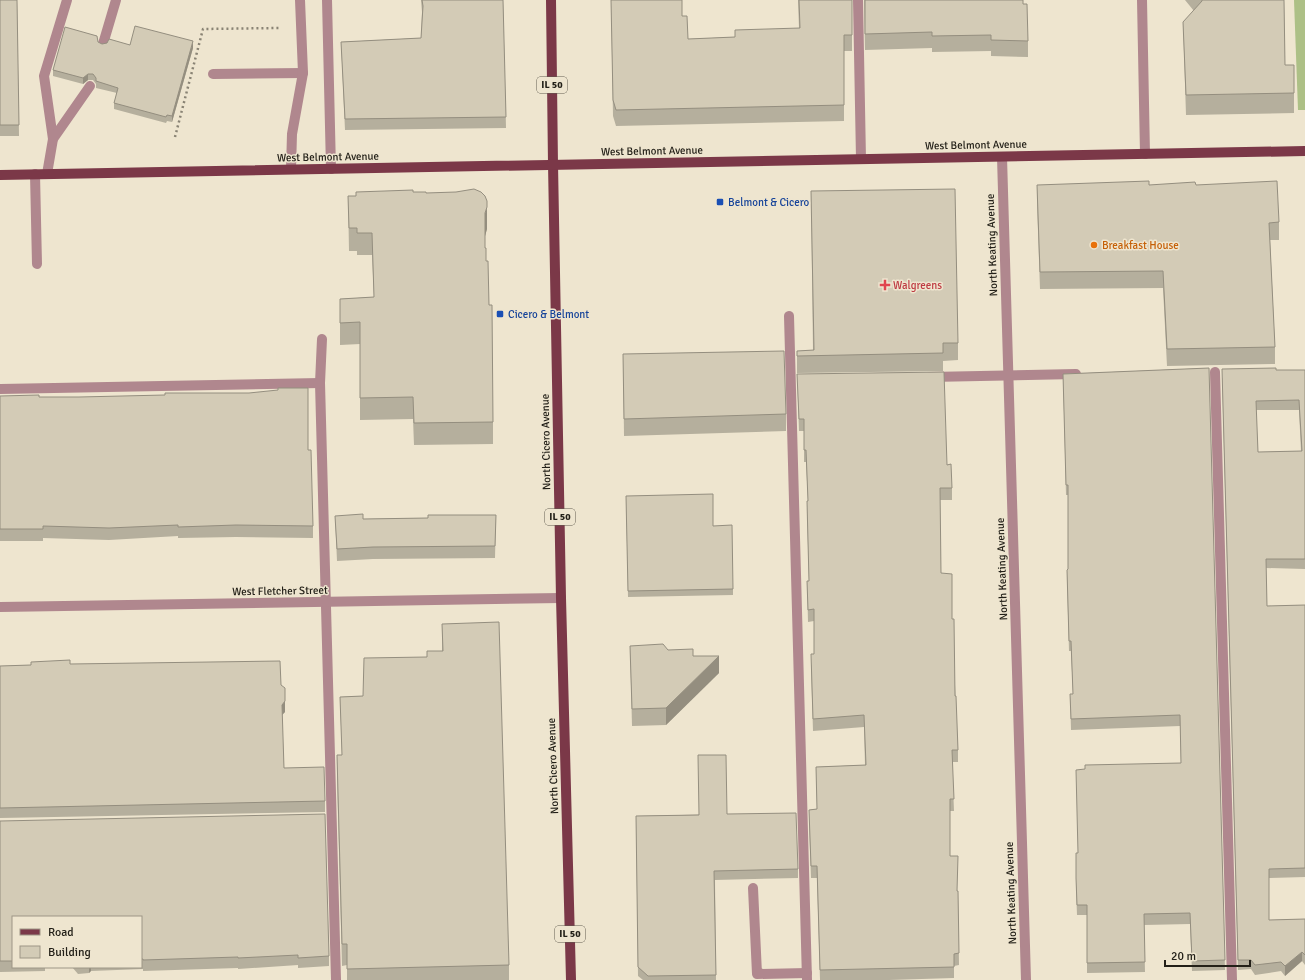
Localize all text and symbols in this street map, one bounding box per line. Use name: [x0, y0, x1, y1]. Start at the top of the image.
road number: IL 50: [537, 77, 567, 93]
street label: West Belmont Avenue: [925, 138, 1027, 152]
street label: West Belmont Avenue: [601, 144, 703, 158]
street label: West Belmont Avenue: [277, 150, 379, 164]
street label: North Keating Avenue: [984, 193, 1000, 297]
place label: Belmont & Cicero: [728, 196, 810, 209]
marker: Belmont & Cicero: [715, 197, 725, 207]
place label: Breakfast House: [1102, 239, 1179, 252]
marker: Breakfast House: [1089, 240, 1099, 250]
place label: Walgreens: [893, 279, 942, 292]
marker: Walgreens: [880, 280, 890, 290]
place label: Cicero & Belmont: [508, 308, 589, 321]
marker: Cicero & Belmont: [495, 309, 505, 319]
street label: North Cicero Avenue: [539, 394, 553, 490]
road number: IL 50: [545, 509, 575, 525]
street label: North Keating Avenue: [994, 517, 1010, 621]
street label: West Fletcher Street: [232, 584, 328, 598]
street label: North Cicero Avenue: [545, 718, 561, 814]
street label: North Keating Avenue: [1003, 841, 1019, 945]
legend: [12, 916, 142, 968]
text: Road: [48, 925, 74, 940]
road number: IL 50: [555, 926, 585, 942]
scale bar: [1165, 942, 1250, 968]
text: Building: [48, 945, 91, 960]
text: 20 m: [1171, 949, 1196, 964]

